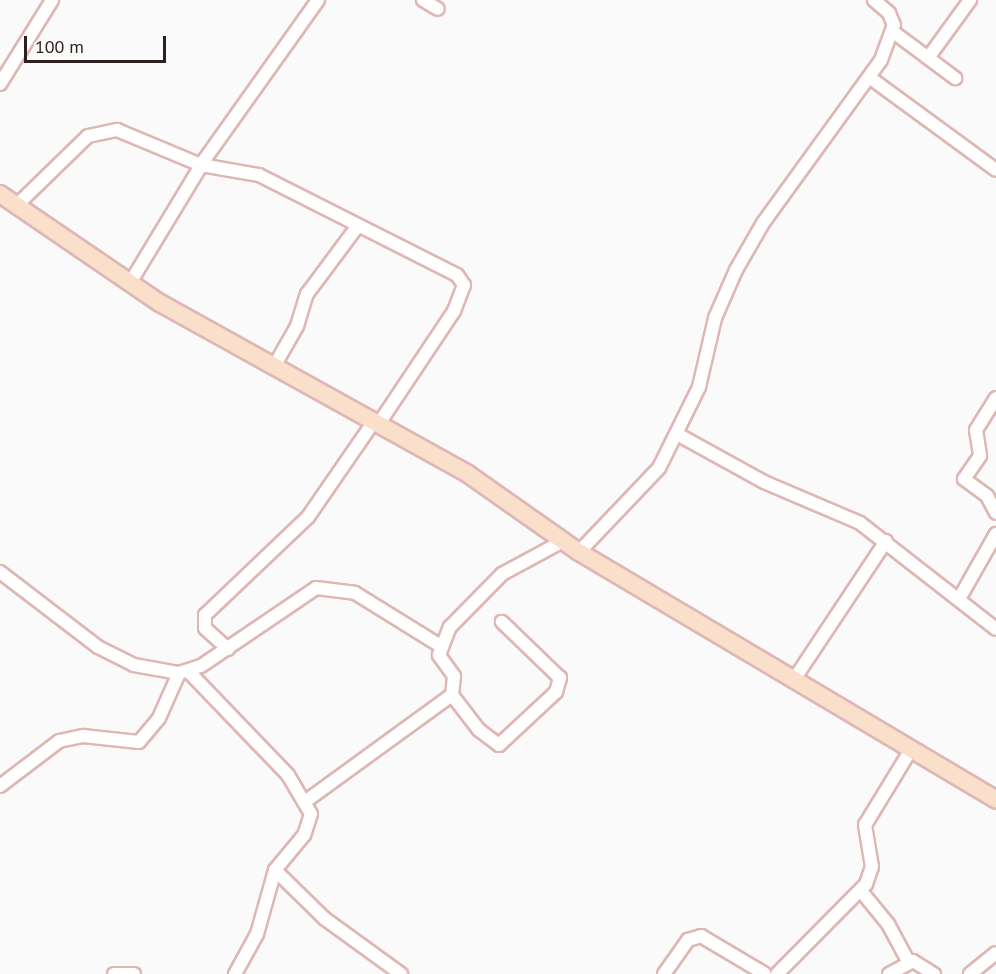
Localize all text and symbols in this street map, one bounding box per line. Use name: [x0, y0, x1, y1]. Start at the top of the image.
scale bar: [27, 24, 170, 62]
text: 100 m: [35, 35, 84, 58]

